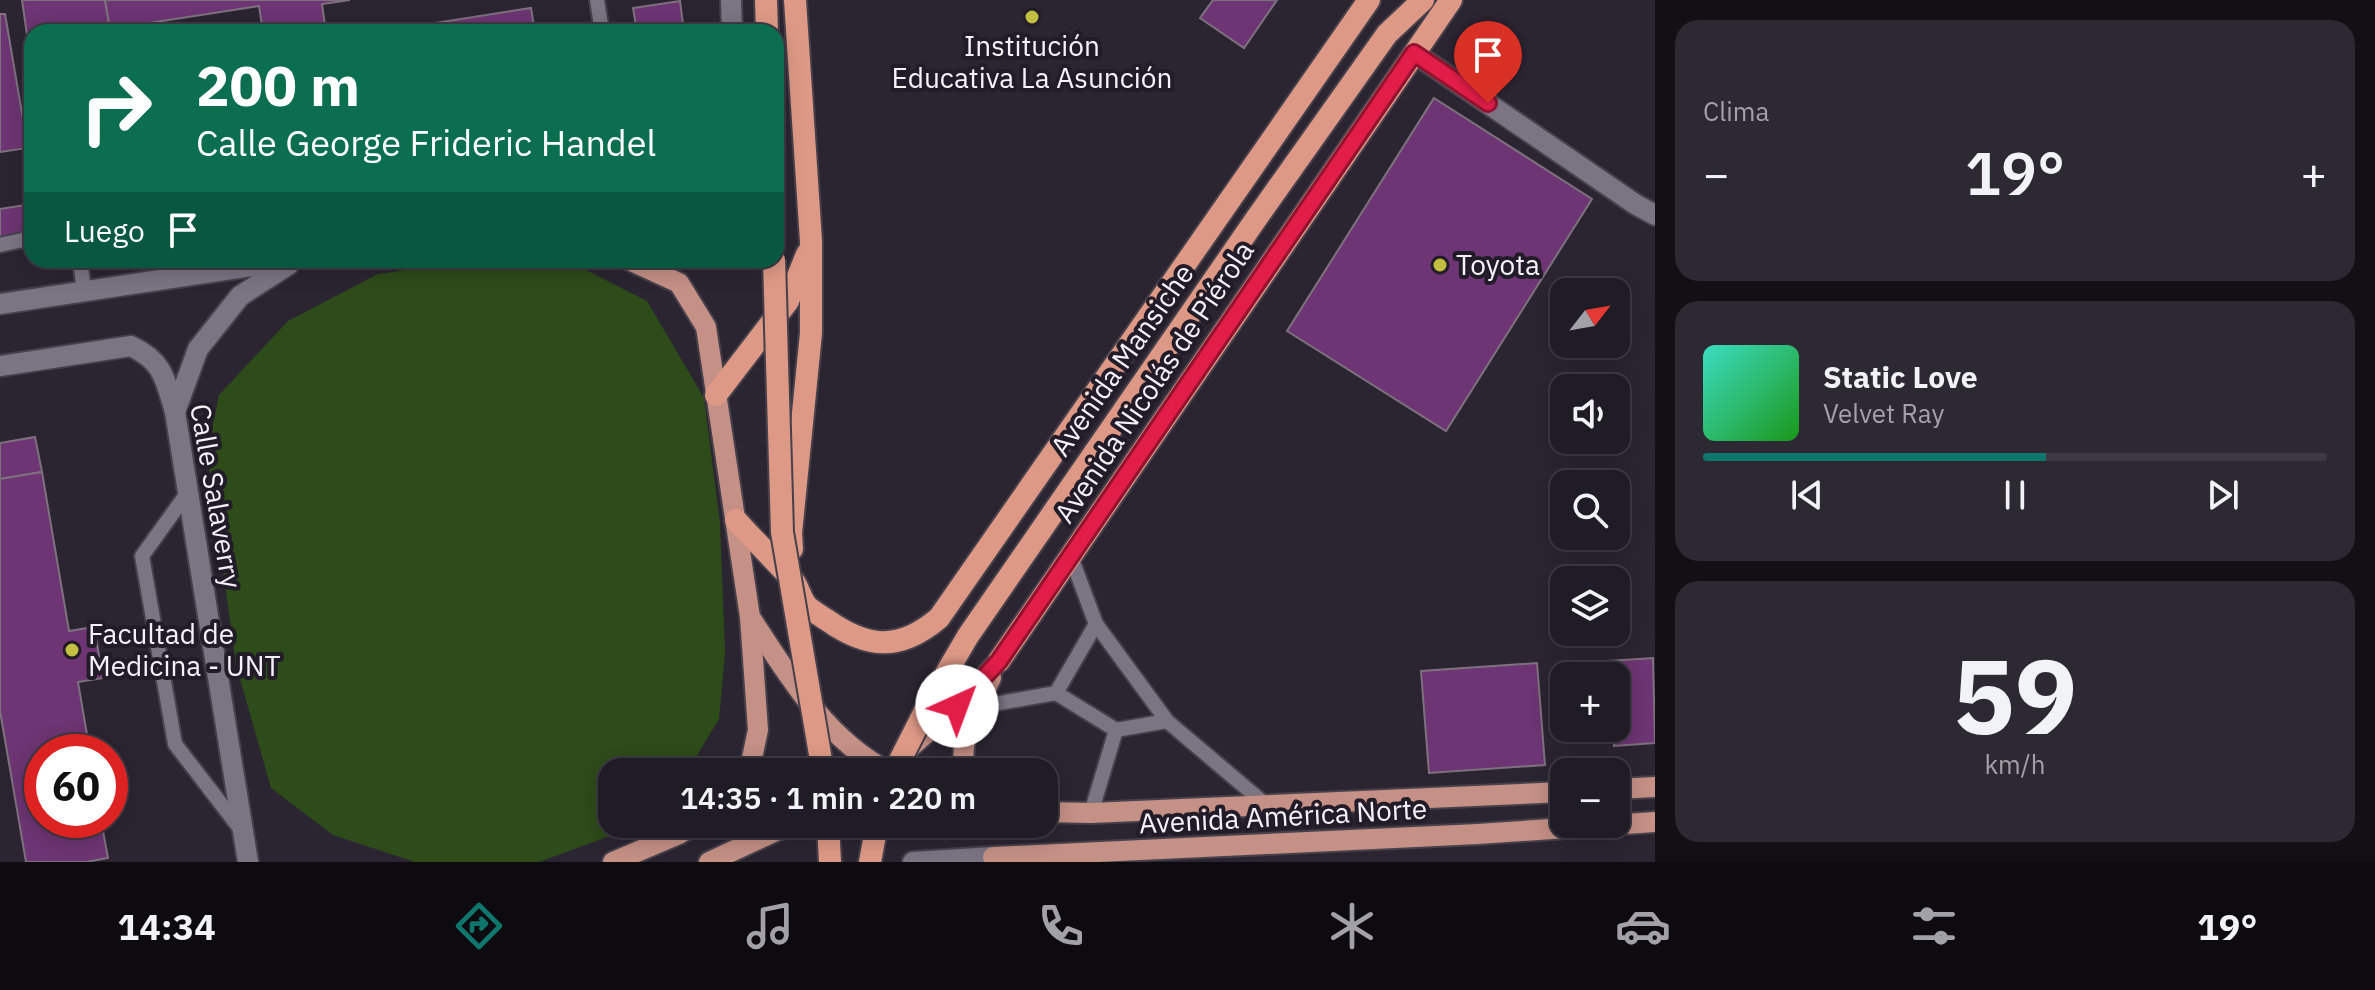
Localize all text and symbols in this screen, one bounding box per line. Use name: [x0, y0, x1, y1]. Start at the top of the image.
marker: Institución Educativa La Asunción: [1023, 8, 1041, 26]
pin: [1454, 21, 1522, 103]
place label: Institución Educativa La Asunción: [892, 27, 1172, 96]
icon: arrive: [1466, 33, 1510, 77]
text: 200 m: [196, 49, 360, 121]
icon: right: [64, 56, 168, 160]
text: Clima: [1703, 94, 1769, 128]
text: Calle George Frideric Handel: [196, 119, 656, 166]
text: 19°: [1965, 133, 2065, 212]
text: −: [1703, 145, 1729, 202]
text: +: [2301, 145, 2327, 202]
icon: arrive: [161, 208, 205, 252]
text: Luego: [64, 211, 145, 250]
street label: Avenida Nicolás de Piérola: [1045, 234, 1262, 530]
place label: Toyota: [1456, 246, 1540, 283]
street label: Avenida Mansiche: [1041, 256, 1202, 463]
marker: Toyota: [1431, 256, 1449, 274]
north arrow: [1550, 278, 1630, 358]
map controls: [1550, 278, 1630, 838]
text: Static Love: [1823, 357, 1978, 396]
button: sound: [1550, 374, 1630, 454]
text: Velvet Ray: [1823, 396, 1944, 430]
street label: Calle Salaverry: [182, 401, 251, 591]
button: search: [1550, 470, 1630, 550]
icon: previous: [1785, 473, 1829, 517]
icon: pause: [1993, 473, 2037, 517]
icon: next: [2201, 473, 2245, 517]
button: layers: [1550, 566, 1630, 646]
place label: Facultad de Medicina - UNT: [88, 615, 280, 684]
text: 59: [1953, 627, 2077, 763]
marker: Facultad de Medicina - UNT: [63, 641, 81, 659]
button: +: [1550, 662, 1630, 742]
position arrow: [915, 664, 999, 748]
speed limit sign: 60: [24, 734, 128, 838]
text: km/h: [1984, 747, 2046, 781]
button: −: [1550, 758, 1630, 838]
text: 14:35 · 1 min · 220 m: [680, 778, 976, 817]
street label: Avenida América Norte: [1138, 789, 1428, 842]
icon: directions: [451, 898, 507, 954]
icon: music: [742, 898, 798, 954]
icon: phone: [1033, 898, 1089, 954]
icon: climate: [1324, 898, 1380, 954]
icon: car: [1615, 898, 1671, 954]
icon: filters: [1906, 898, 1962, 954]
text: 14:34: [118, 903, 216, 950]
text: 19°: [2197, 903, 2257, 950]

